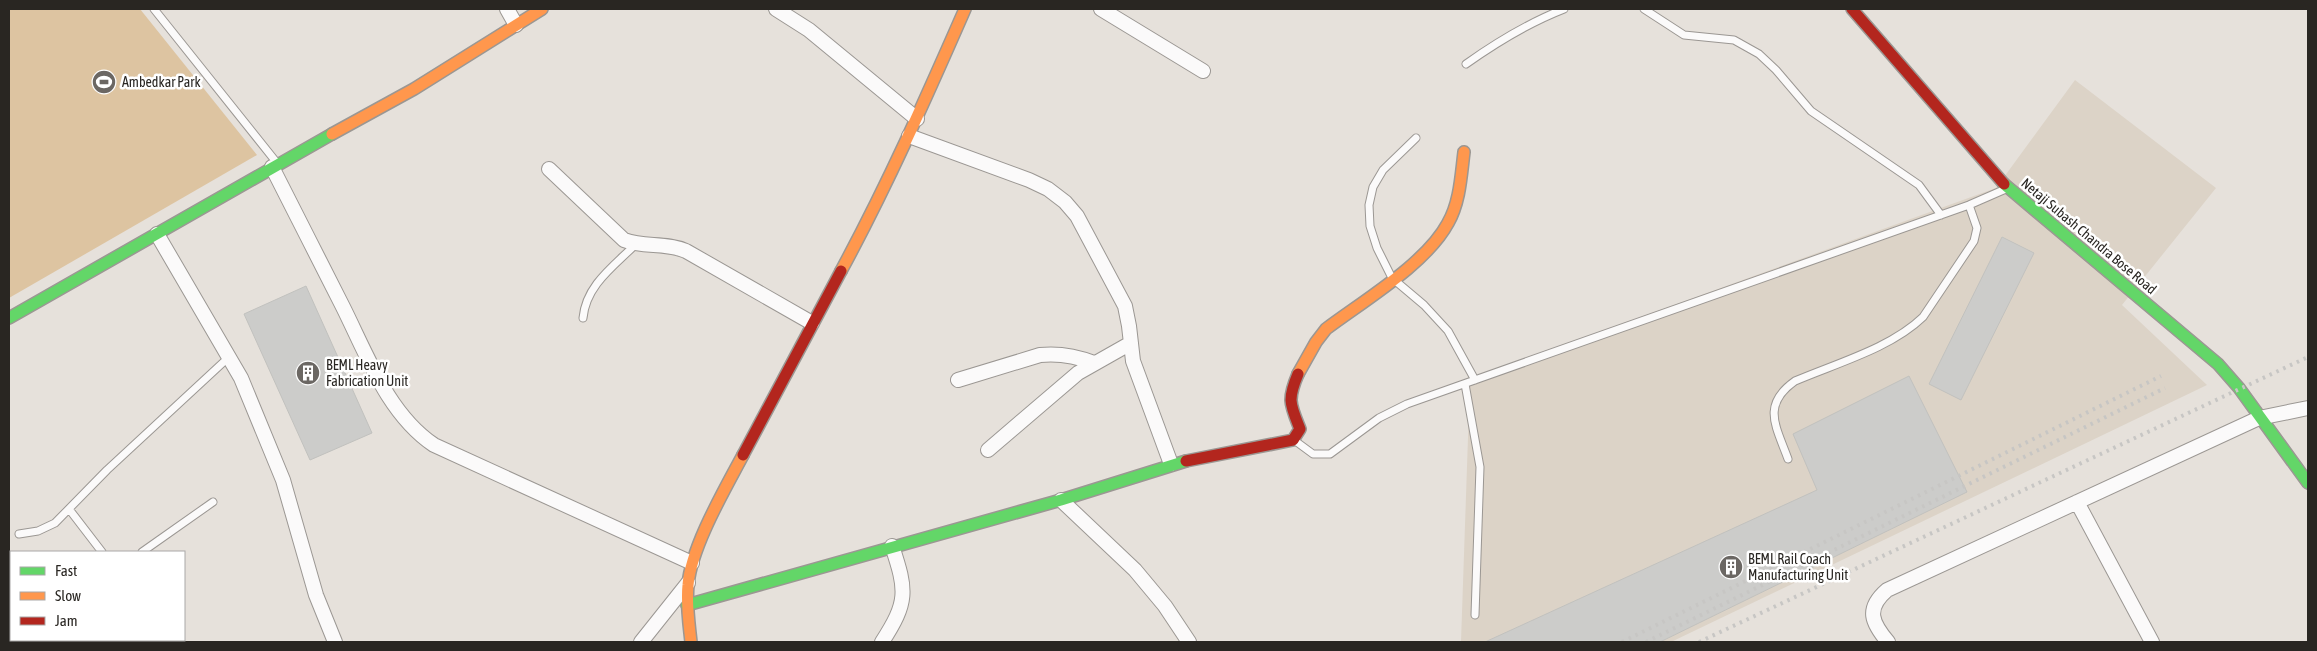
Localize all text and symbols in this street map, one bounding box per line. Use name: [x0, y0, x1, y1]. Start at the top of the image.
sports icon: Ambedkar Park: [91, 69, 117, 95]
place label: Ambedkar Park: [122, 74, 201, 90]
street label: Netaji Subash Chandra Bose Road: [2018, 175, 2160, 297]
place label: BEML Heavy Fabrication Unit: [326, 357, 408, 389]
building icon: BEML Heavy Fabrication Unit: [295, 360, 321, 386]
legend: [10, 551, 185, 641]
place label: BEML Rail Coach Manufacturing Unit: [1748, 551, 1848, 583]
building icon: BEML Rail Coach Manufacturing Unit: [1718, 554, 1744, 580]
text: Fast: [55, 562, 77, 579]
text: Slow: [55, 587, 81, 604]
text: Jam: [55, 612, 78, 629]

